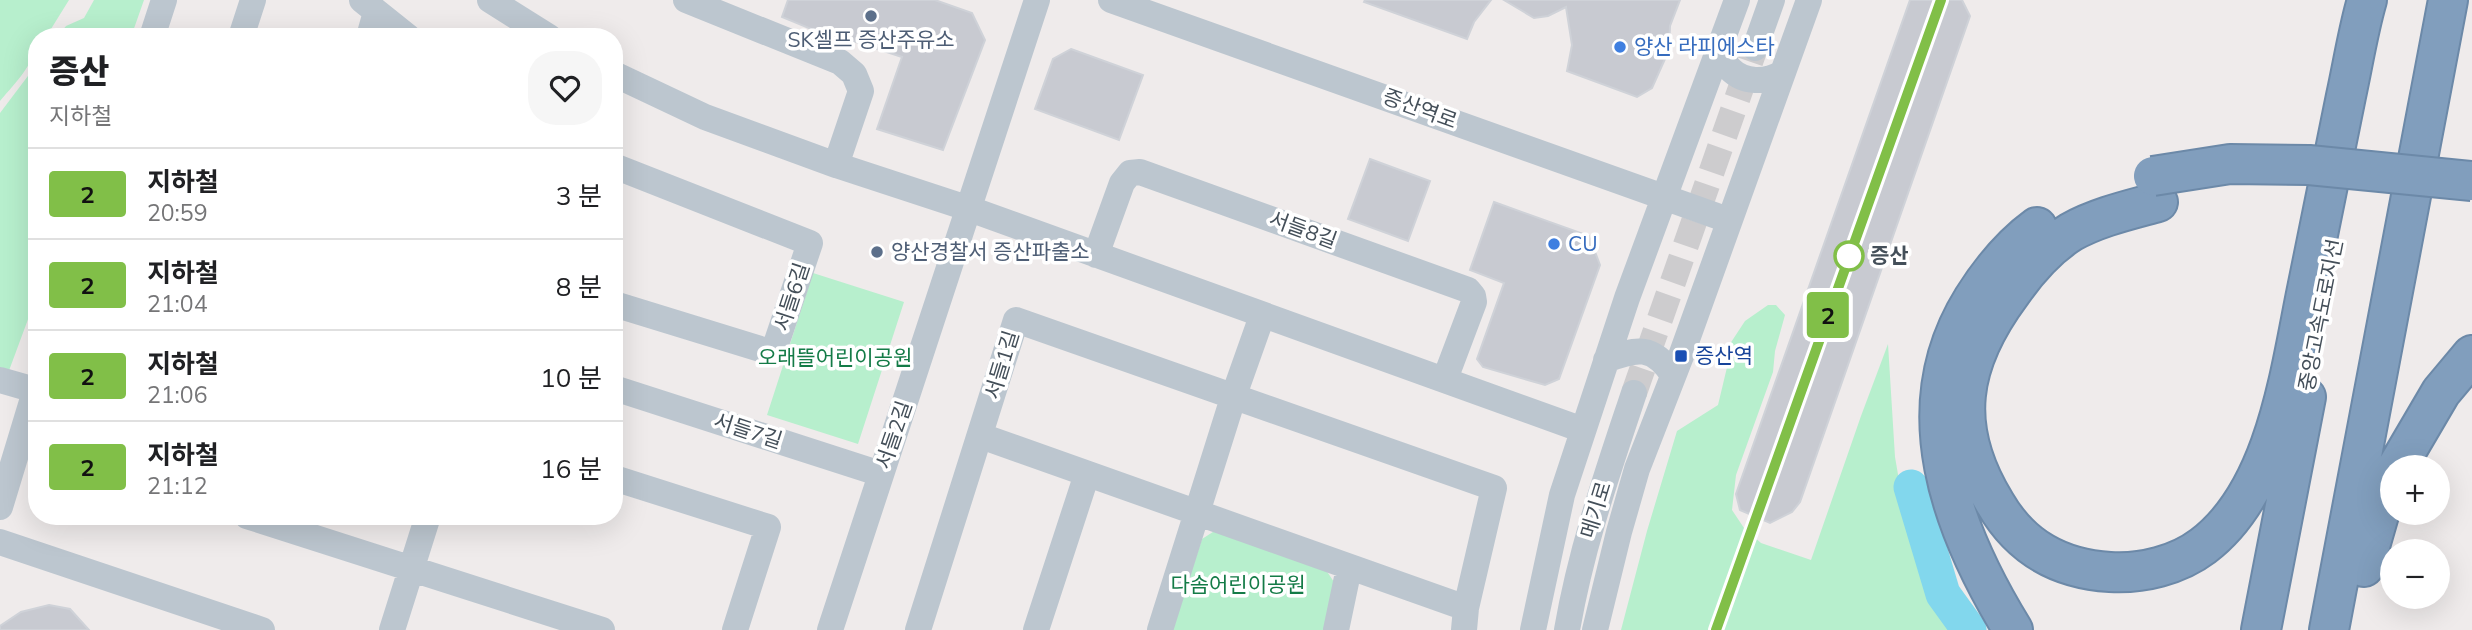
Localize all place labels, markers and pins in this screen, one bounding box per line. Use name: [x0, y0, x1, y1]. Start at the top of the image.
marker: SK셀프 증산주유소: [863, 8, 879, 24]
place label: SK셀프 증산주유소: [787, 26, 955, 52]
place label: 양산 라피에스타: [1634, 33, 1775, 59]
marker: 양산 라피에스타: [1612, 39, 1628, 55]
place label: CU: [1568, 230, 1598, 256]
marker: CU: [1546, 236, 1562, 252]
place label: 양산경찰서 증산파출소: [891, 238, 1090, 264]
marker: 증산: [1834, 241, 1864, 271]
place label: 증산: [1870, 242, 1909, 268]
marker: 양산경찰서 증산파출소: [869, 244, 885, 260]
place label: 증산역: [1695, 342, 1753, 368]
marker: 증산역: [1673, 348, 1689, 364]

